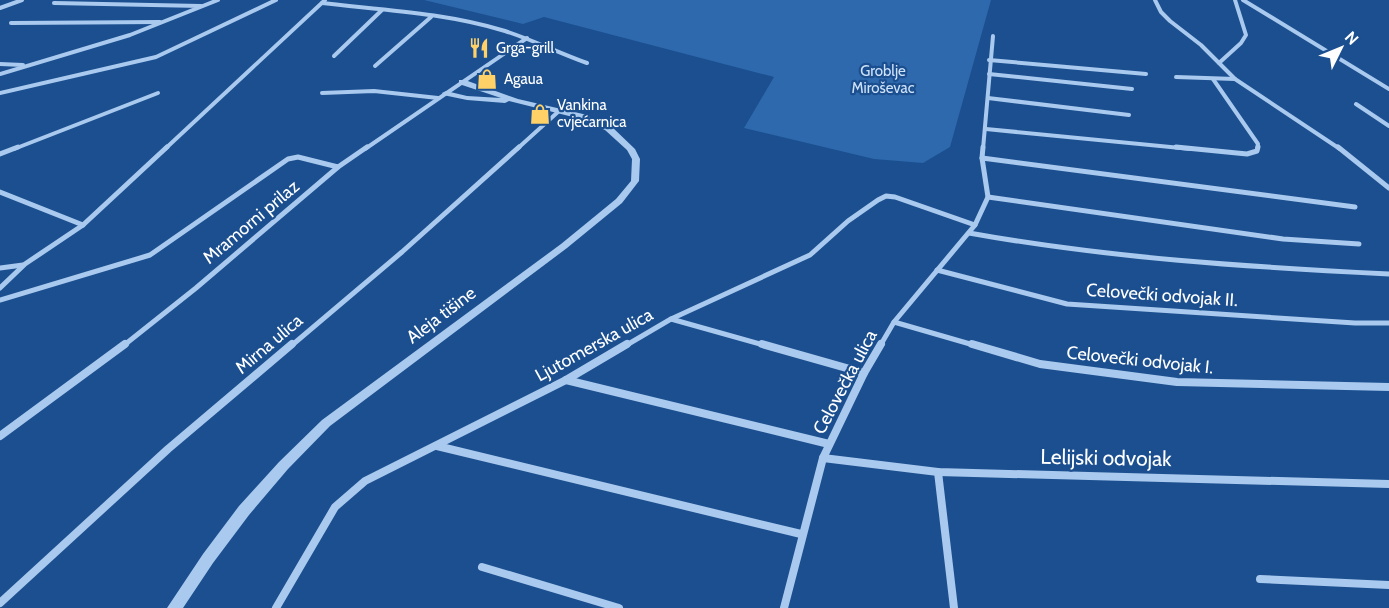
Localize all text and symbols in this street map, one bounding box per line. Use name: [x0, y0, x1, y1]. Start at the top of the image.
north arrow: [1311, 18, 1371, 78]
text: N: [1341, 27, 1362, 49]
restaurant icon: Grga-grill: [467, 36, 491, 60]
place label: Grga-grill: [496, 39, 555, 57]
park label: Groblje Miroševac: [851, 62, 915, 97]
shop icon: Agaua: [475, 67, 499, 91]
place label: Agaua: [504, 70, 544, 88]
place label: Vankina cvjećarnica: [557, 96, 627, 131]
shop icon: Vankina cvjećarnica: [528, 102, 552, 126]
street label: Mramorni prilaz: [198, 175, 304, 269]
street label: Celovečki odvojak II.: [1085, 279, 1239, 311]
street label: Aleja tišine: [402, 282, 480, 348]
street label: Ljutomerska ulica: [531, 303, 657, 386]
street label: Mirna ulica: [231, 309, 307, 378]
street label: Celovečka ulica: [808, 326, 882, 438]
street label: Celovečki odvojak I.: [1066, 341, 1214, 379]
street label: Lelijski odvojak: [1040, 444, 1172, 472]

